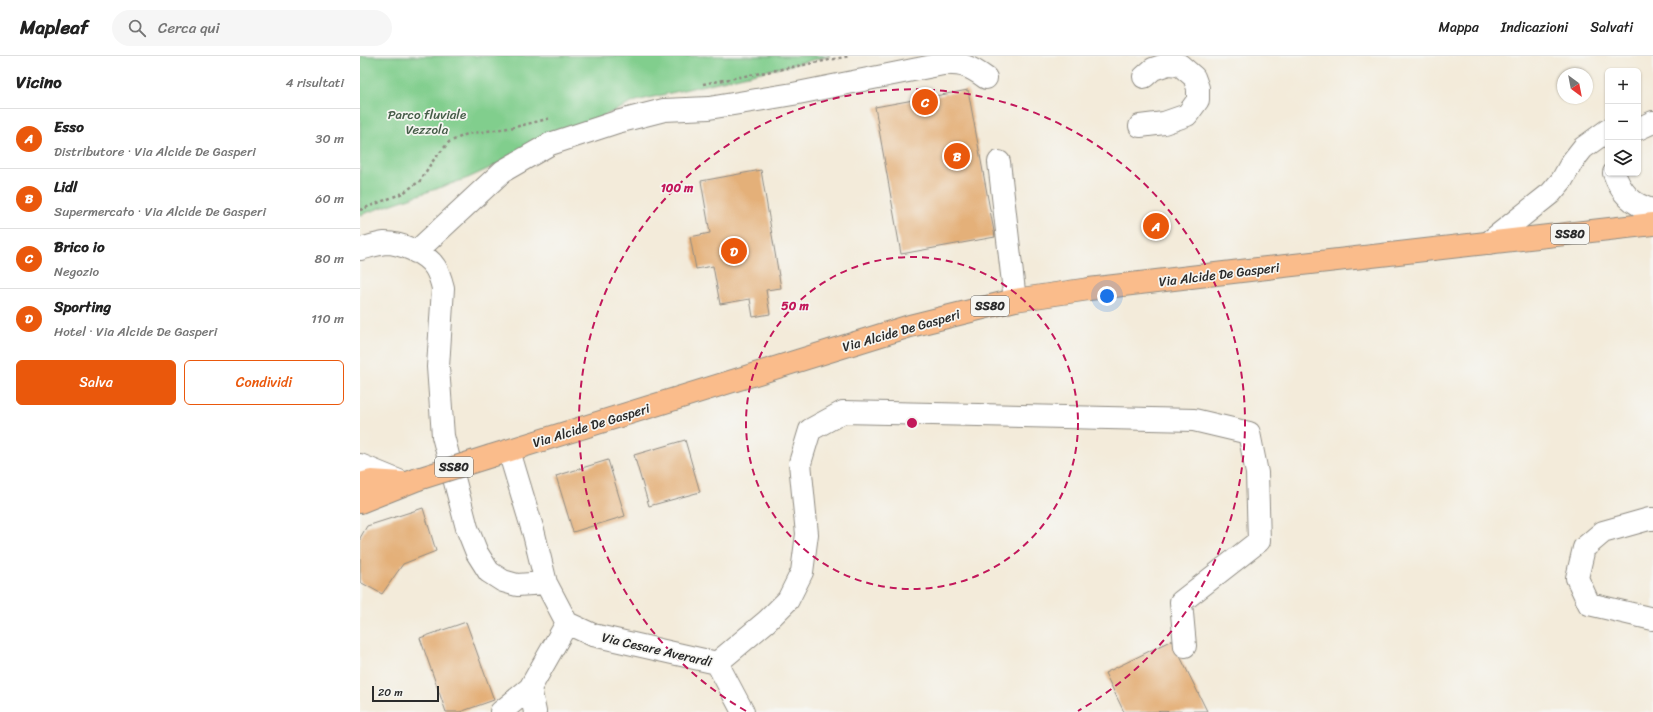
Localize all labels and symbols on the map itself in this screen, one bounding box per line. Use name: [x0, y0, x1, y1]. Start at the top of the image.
north arrow: [1557, 68, 1593, 104]
pin: C: [912, 87, 938, 117]
park label: Parco fluviale Vezzola: [388, 103, 466, 141]
pin: B: [944, 141, 970, 171]
text: 100 m: [661, 177, 694, 199]
pin: A: [1143, 211, 1169, 241]
road number: SS80: [1551, 224, 1589, 244]
pin: D: [721, 236, 747, 266]
street label: Via Alcide De Gasperi: [1157, 256, 1281, 293]
your location: [1097, 286, 1117, 306]
text: 50 m: [781, 295, 809, 317]
road number: SS80: [971, 296, 1009, 316]
street label: Via Alcide De Gasperi: [840, 303, 963, 358]
street label: Via Alcide De Gasperi: [530, 397, 653, 454]
centre of rings: [905, 416, 919, 430]
road number: SS80: [435, 457, 473, 477]
street label: Via Cesare Averardi: [600, 626, 714, 673]
scale bar: [372, 684, 439, 703]

